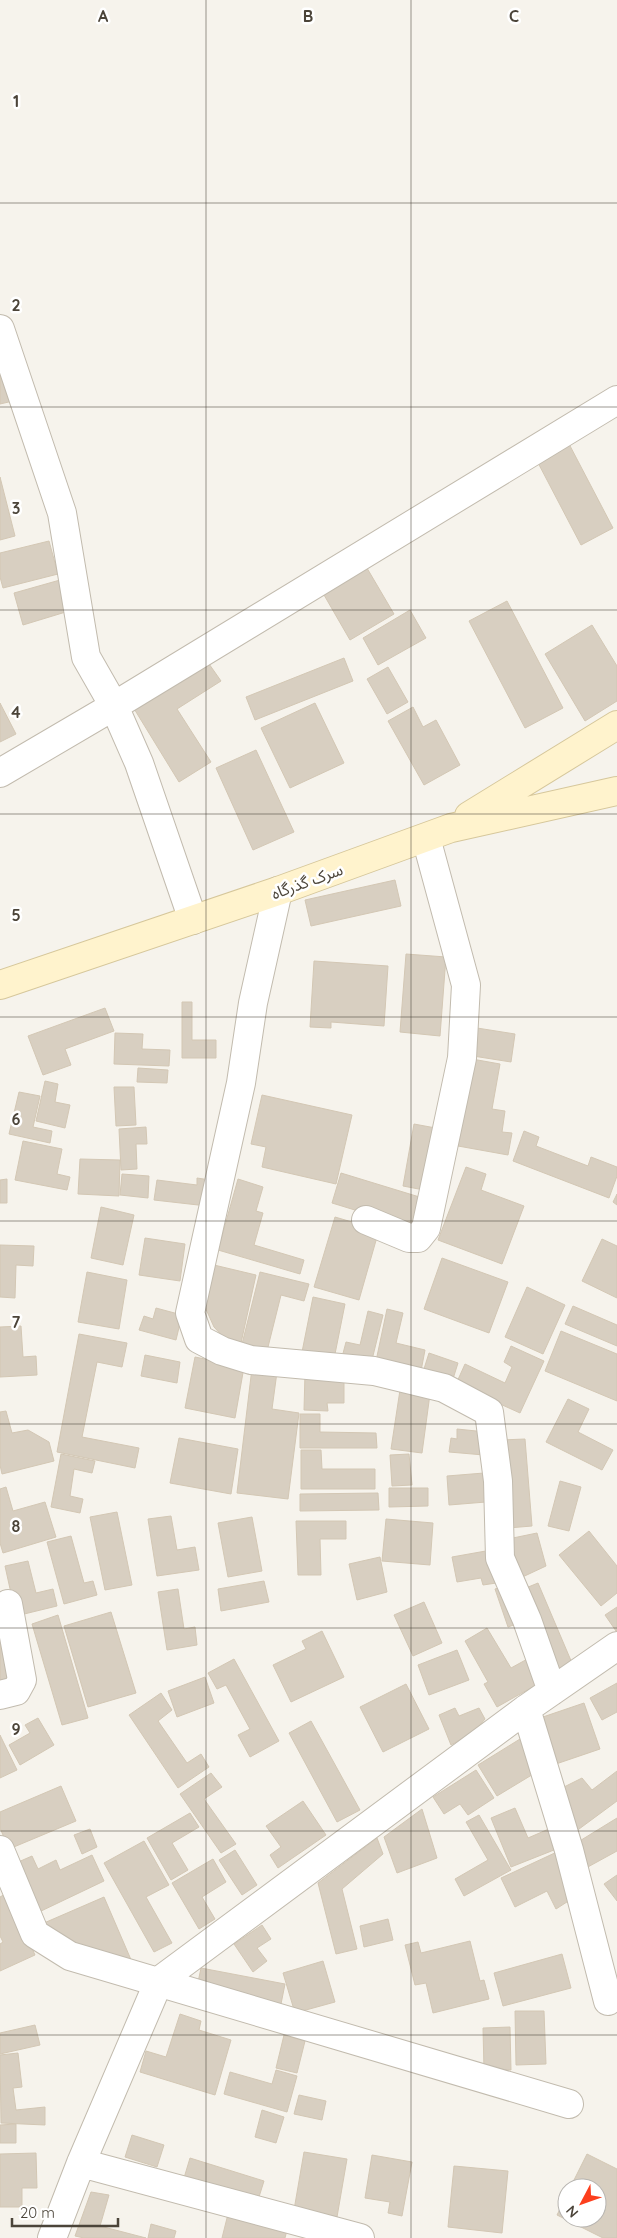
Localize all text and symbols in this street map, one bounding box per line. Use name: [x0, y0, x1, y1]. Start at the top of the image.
text: A: [98, 6, 109, 26]
text: B: [303, 6, 313, 26]
text: C: [509, 6, 519, 26]
text: 1: [13, 91, 19, 111]
text: 2: [11, 295, 21, 315]
text: 3: [12, 498, 20, 518]
text: 4: [11, 702, 21, 722]
street label: سرک گذرگاه: [268, 859, 346, 903]
text: 5: [11, 905, 21, 925]
text: 6: [12, 1109, 21, 1129]
text: 7: [12, 1312, 21, 1332]
text: 8: [12, 1516, 21, 1536]
text: 9: [11, 1719, 21, 1739]
north arrow: [557, 2178, 607, 2228]
scale bar: [12, 2196, 119, 2228]
text: N: [562, 2202, 582, 2221]
text: 20 m: [20, 2203, 55, 2222]

